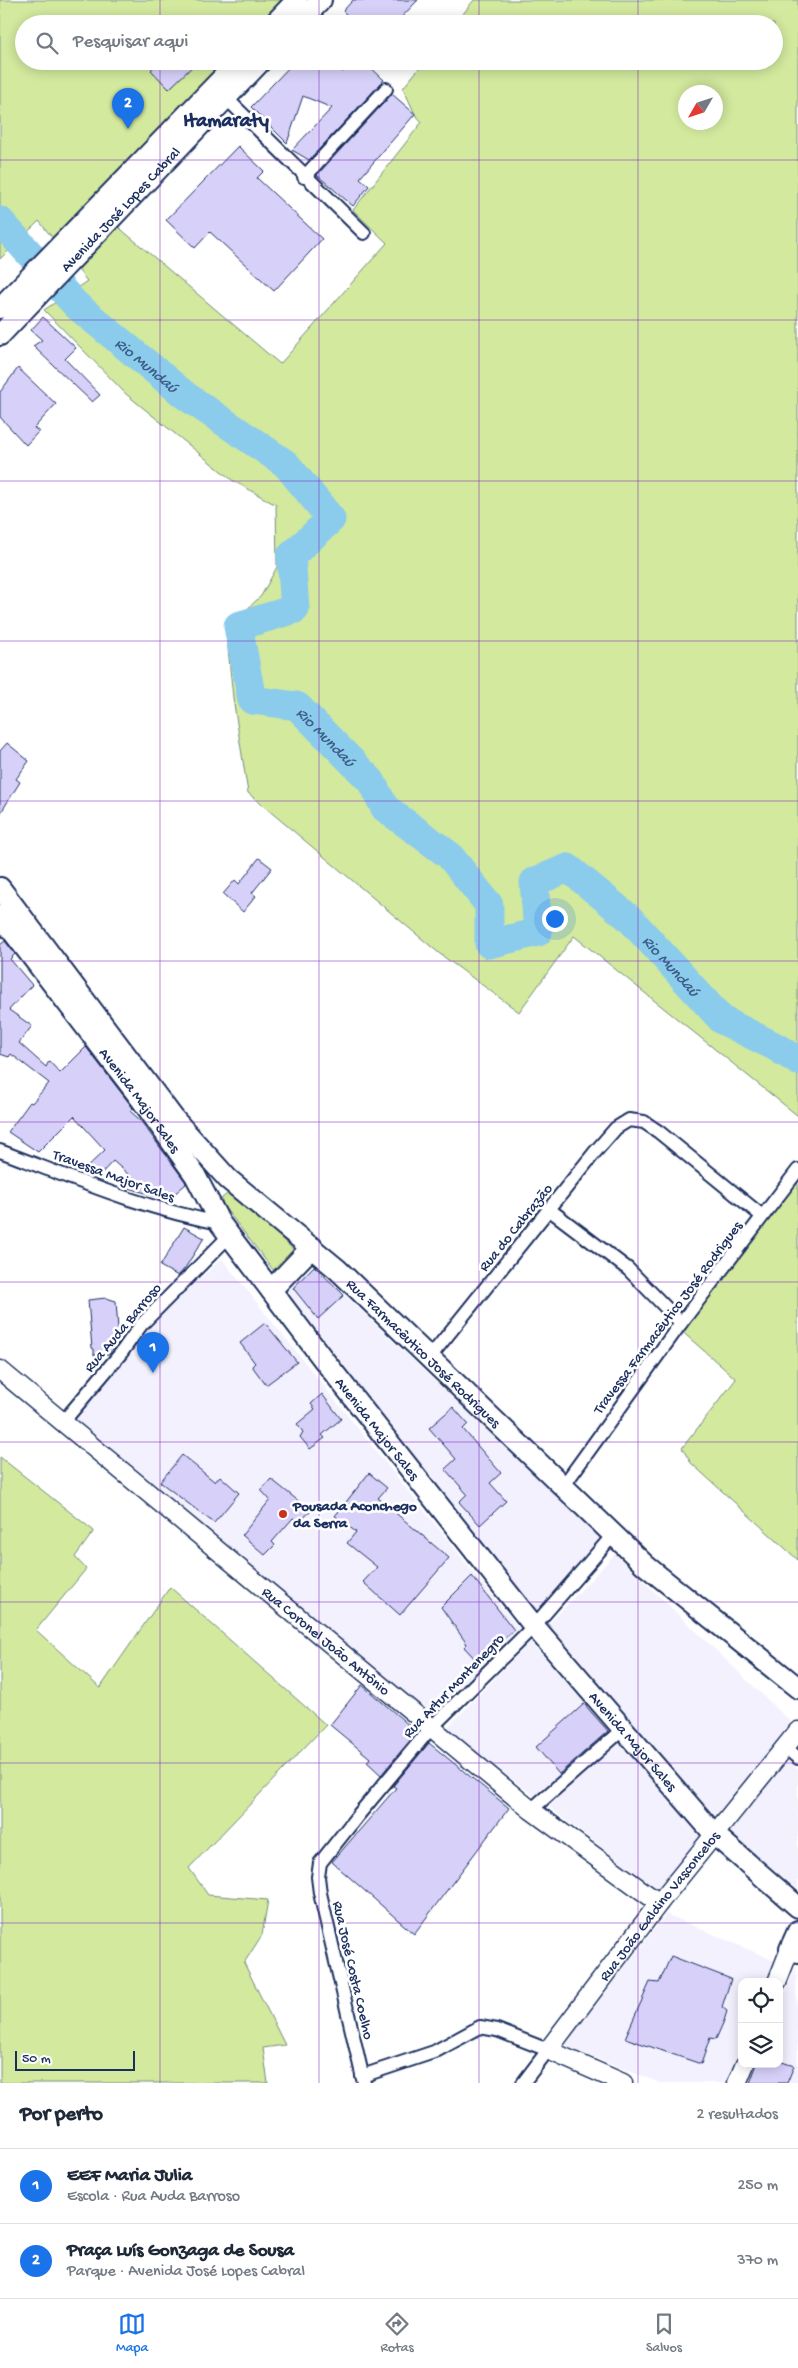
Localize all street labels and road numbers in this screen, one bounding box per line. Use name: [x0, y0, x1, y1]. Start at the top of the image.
street label: Avenida José Lopes Cabral: [58, 144, 185, 277]
street label: Avenida Major Sales: [94, 1045, 184, 1157]
street label: Travessa Major Sales: [49, 1146, 177, 1207]
street label: Rua do Cabrazão: [476, 1181, 558, 1276]
street label: Travessa Farmacêutico José Rodrigues: [589, 1218, 747, 1419]
street label: Rua Farmacêutico José Rodrigues: [342, 1276, 504, 1433]
street label: Rua Auda Barroso: [81, 1280, 166, 1377]
street label: Avenida Major Sales: [330, 1374, 423, 1485]
street label: Rua Coronel João Antônio: [257, 1584, 393, 1701]
street label: Rua Artur Montenegro: [400, 1630, 509, 1743]
street label: Avenida Major Sales: [584, 1689, 680, 1796]
street label: Rua João Galdino Vasconcelos: [596, 1828, 725, 1985]
street label: Rua José Costa Coelho: [327, 1899, 377, 2042]

